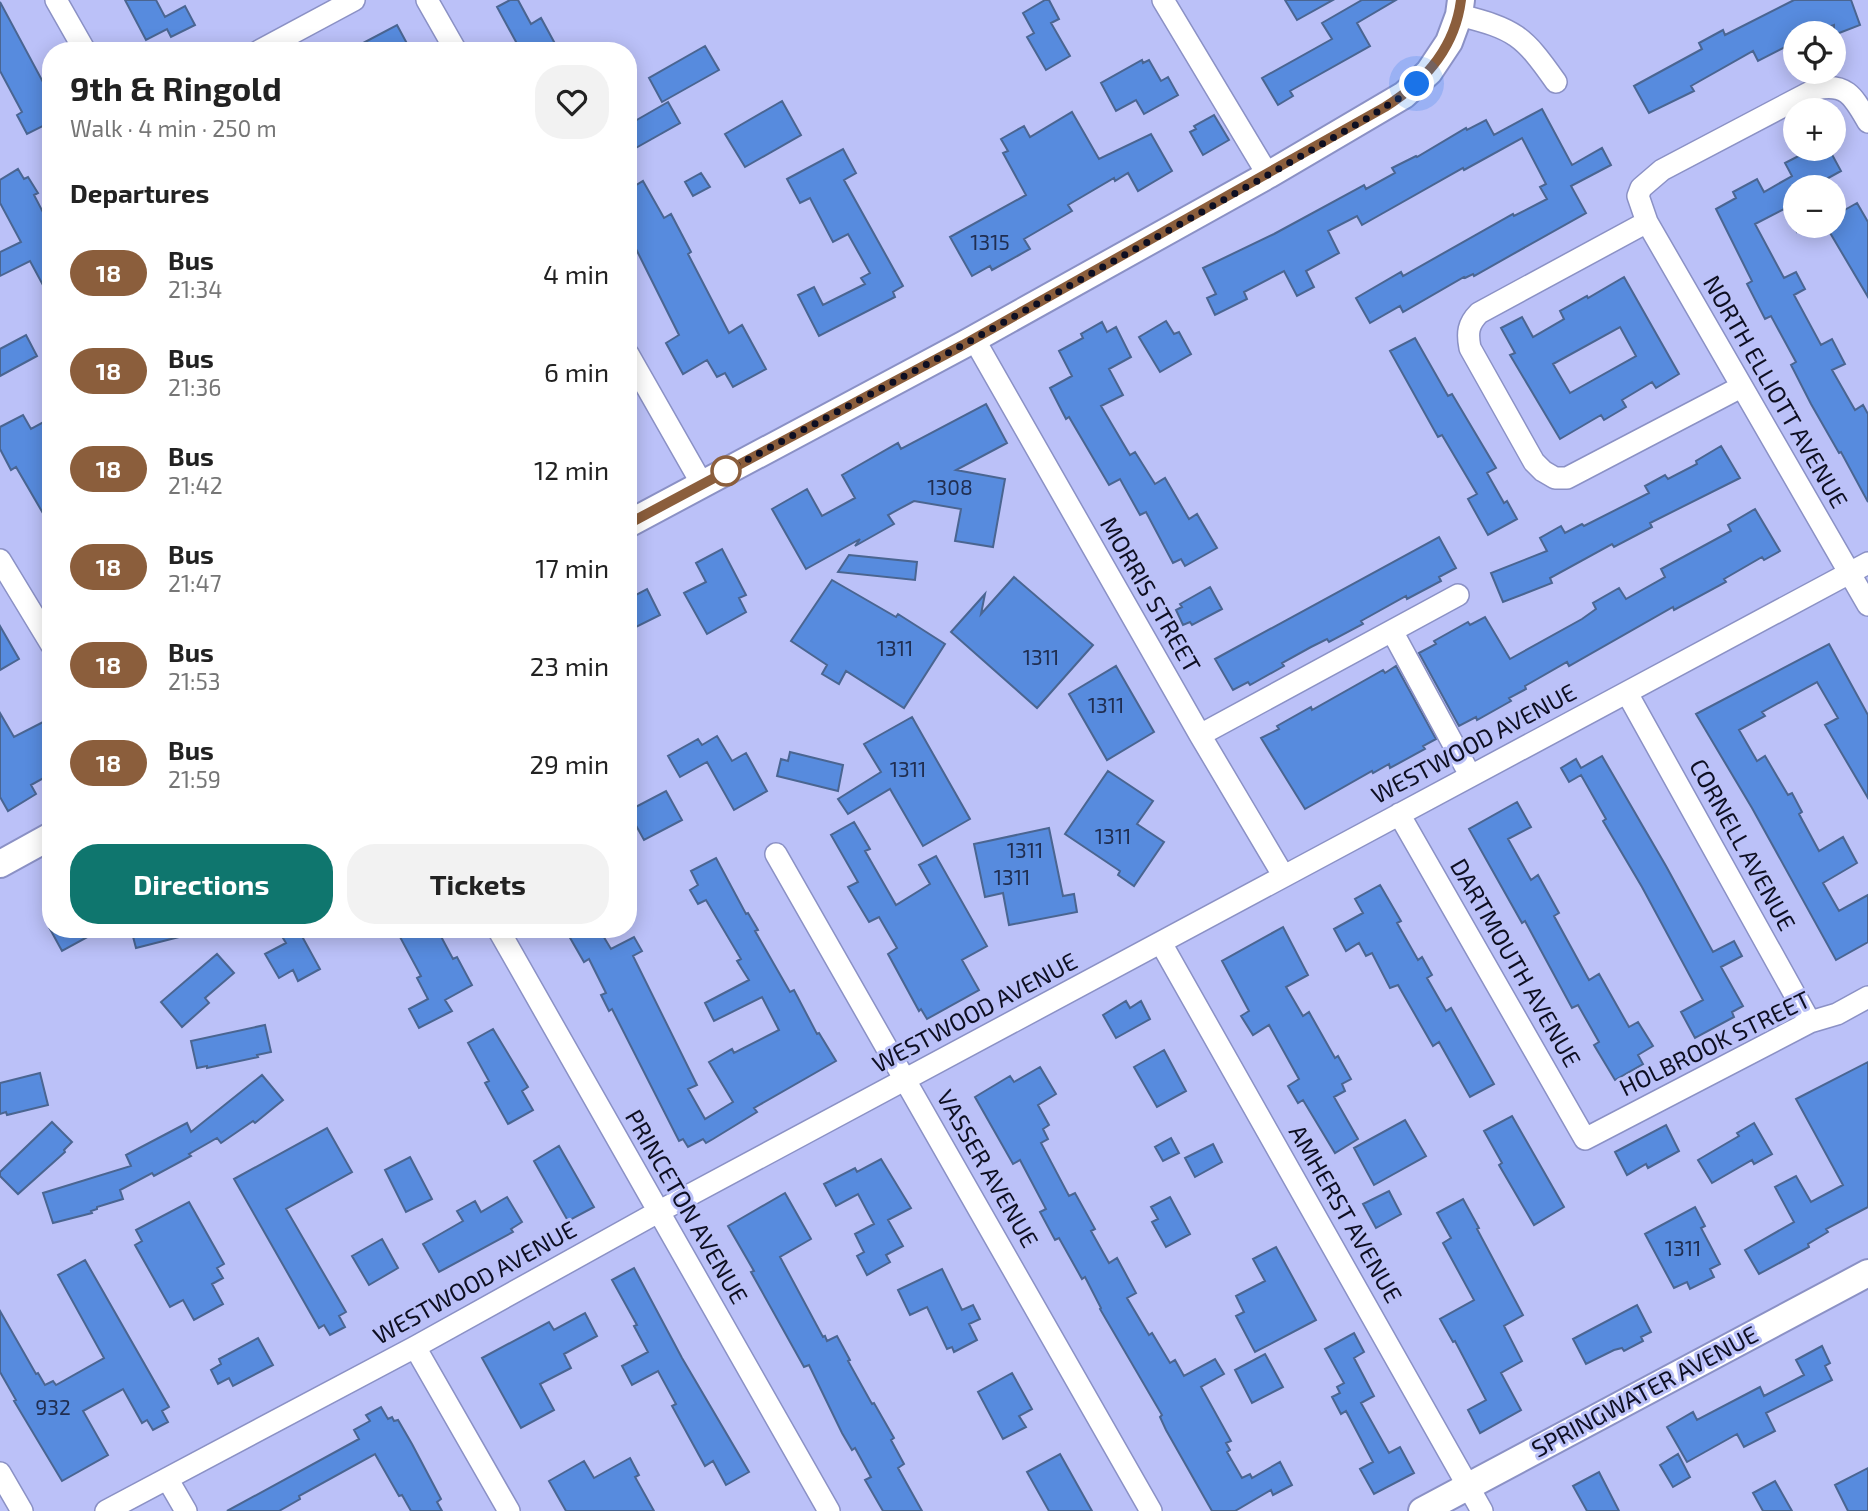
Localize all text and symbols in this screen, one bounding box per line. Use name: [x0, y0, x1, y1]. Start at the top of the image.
map controls: [1783, 21, 1846, 238]
button: locate: [1783, 21, 1846, 84]
button: heart: [535, 65, 609, 139]
your location: [1399, 66, 1434, 101]
text: 9th & Ringold: [70, 68, 282, 108]
button: +: [1783, 98, 1846, 161]
text: Walk · 4 min · 250 m: [70, 114, 277, 142]
button: −: [1783, 175, 1846, 238]
text: Departures: [70, 177, 209, 208]
house number: 1315: [970, 229, 1010, 254]
text: Bus: [168, 244, 214, 275]
text: 18: [96, 258, 121, 287]
text: 4 min: [543, 258, 609, 289]
street label: NORTH ELLIOTT AVENUE: [1698, 270, 1855, 513]
text: 21:34: [168, 275, 222, 303]
text: Bus: [168, 342, 214, 373]
text: 18: [96, 356, 121, 385]
text: 6 min: [544, 356, 609, 387]
text: 21:36: [168, 373, 221, 401]
text: Bus: [168, 440, 214, 471]
text: 18: [96, 454, 121, 483]
text: 12 min: [534, 454, 609, 485]
unlabelled marker: [711, 456, 741, 486]
text: 21:42: [168, 471, 223, 499]
house number: 1308: [927, 474, 973, 499]
street label: MORRIS STREET: [1095, 511, 1208, 677]
text: Bus: [168, 538, 214, 569]
text: 18: [96, 552, 121, 581]
text: 17 min: [535, 552, 609, 583]
text: 21:47: [168, 569, 221, 597]
house number: 1311: [877, 635, 913, 660]
text: Bus: [168, 636, 214, 667]
house number: 1311: [1023, 644, 1059, 669]
text: 18: [96, 650, 121, 679]
text: 23 min: [530, 650, 609, 681]
text: 21:53: [168, 667, 221, 695]
street label: WESTWOOD AVENUE: [1366, 676, 1581, 809]
house number: 1311: [1088, 692, 1124, 717]
text: Bus: [168, 734, 214, 765]
text: 18: [96, 748, 121, 777]
text: 29 min: [529, 748, 609, 779]
street label: CORNELL AVENUE: [1684, 753, 1803, 935]
house number: 1311: [890, 756, 926, 781]
text: 21:59: [168, 765, 221, 793]
house number: 1311: [1095, 823, 1131, 848]
house number: 1311: [1007, 837, 1043, 862]
button: Directions: [70, 844, 333, 924]
button: Tickets: [347, 844, 609, 924]
street label: DARTMOUTH AVENUE: [1445, 853, 1588, 1072]
house number: 1311: [994, 864, 1030, 889]
street label: WESTWOOD AVENUE: [867, 945, 1082, 1078]
street label: HOLBROOK STREET: [1614, 984, 1814, 1101]
street label: VASSER AVENUE: [931, 1084, 1045, 1252]
street label: PRINCETON AVENUE: [620, 1104, 755, 1308]
street label: AMHERST AVENUE: [1284, 1119, 1409, 1307]
street label: WESTWOOD AVENUE: [368, 1214, 581, 1350]
house number: 1311: [1665, 1235, 1701, 1260]
street label: SPRINGWATER AVENUE: [1526, 1319, 1762, 1463]
house number: 932: [35, 1394, 71, 1419]

